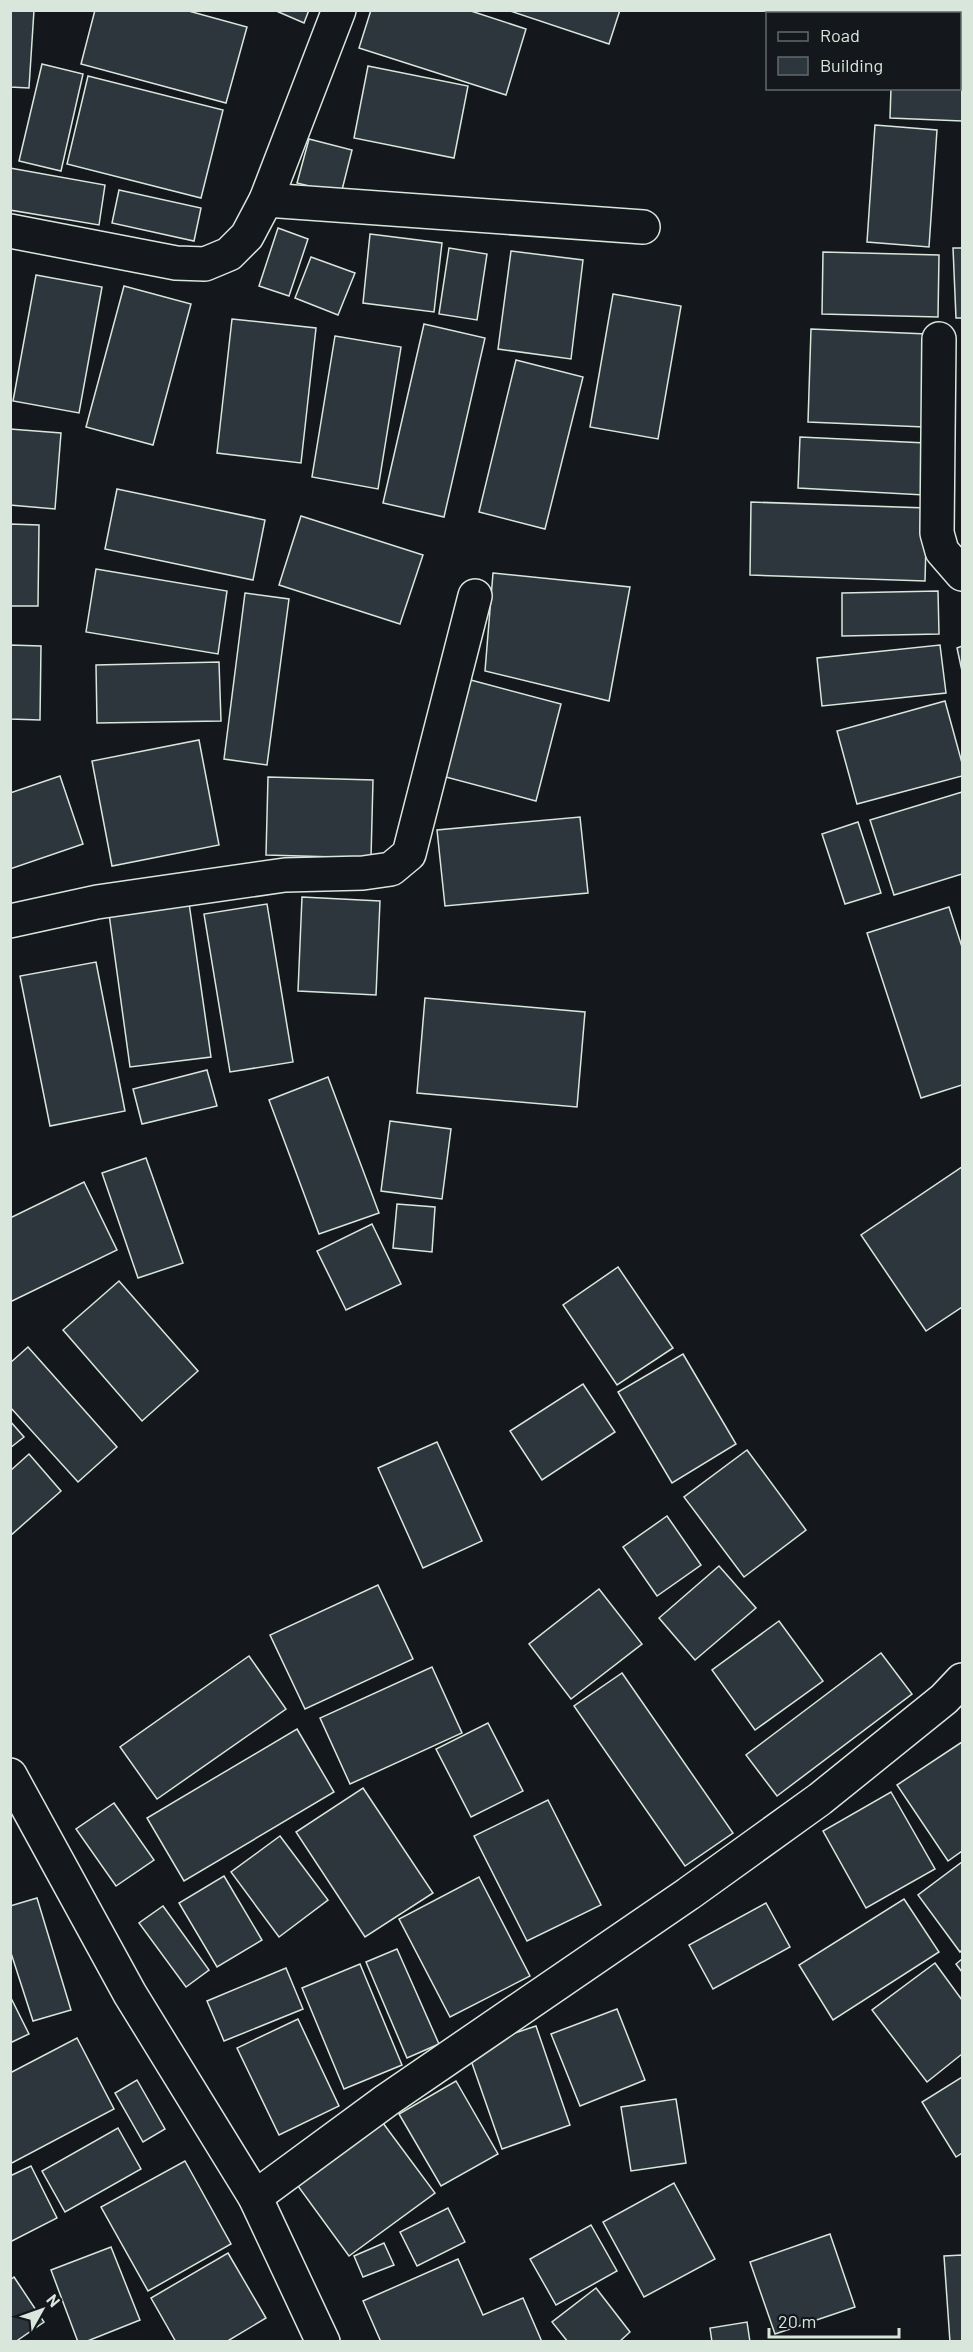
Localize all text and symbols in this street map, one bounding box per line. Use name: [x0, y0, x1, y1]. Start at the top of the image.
legend: [766, 12, 961, 90]
text: Road: [820, 24, 860, 46]
text: Building: [820, 54, 883, 76]
north arrow: [12, 2280, 72, 2340]
text: N: [43, 2290, 65, 2310]
scale bar: [769, 2301, 900, 2339]
text: 20 m: [778, 2310, 816, 2332]

